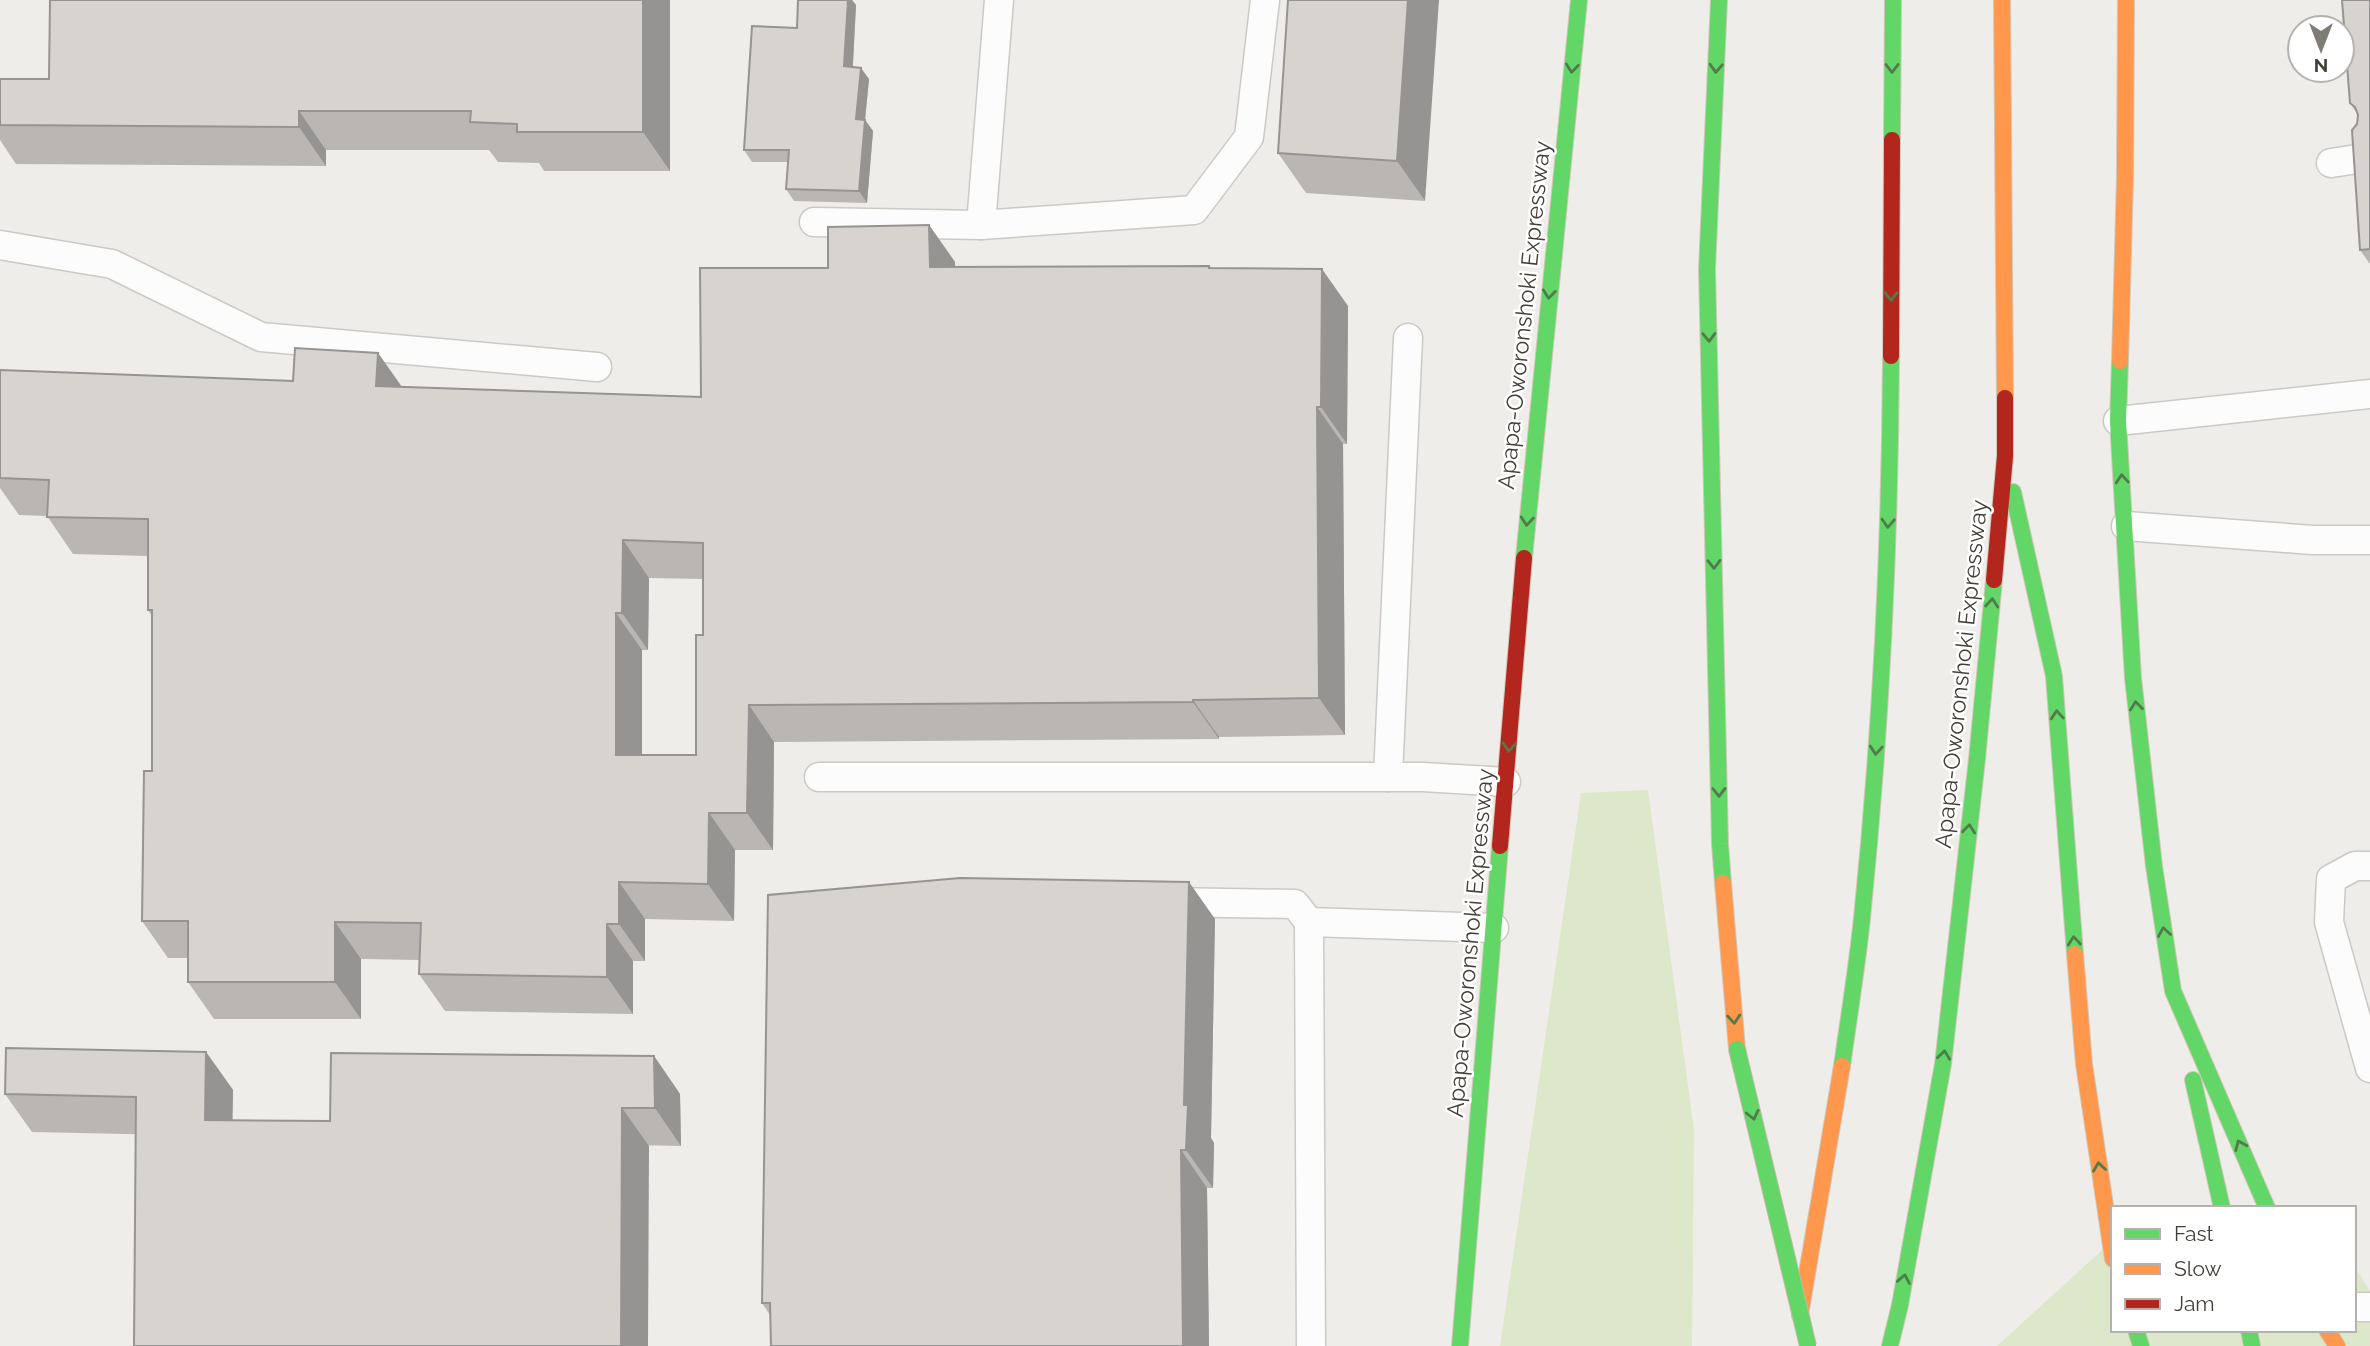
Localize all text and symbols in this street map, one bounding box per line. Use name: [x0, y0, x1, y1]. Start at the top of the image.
north arrow: [2286, 14, 2356, 84]
text: N: [2314, 55, 2328, 77]
one-way arrow: [1565, 63, 1580, 74]
one-way arrow: [1709, 63, 1724, 74]
one-way arrow: [1884, 63, 1900, 74]
street label: Apapa-Oworonshoki Expressway: [1492, 139, 1555, 490]
one-way arrow: [1542, 288, 1557, 300]
one-way arrow: [1883, 291, 1899, 301]
one-way arrow: [1701, 332, 1716, 343]
one-way arrow: [2115, 473, 2130, 484]
street label: Apapa-Oworonshoki Expressway: [1929, 498, 1992, 849]
one-way arrow: [1520, 515, 1535, 526]
one-way arrow: [1881, 518, 1896, 529]
one-way arrow: [1706, 559, 1721, 570]
one-way arrow: [1984, 597, 1999, 609]
one-way arrow: [2128, 700, 2143, 712]
one-way arrow: [2050, 709, 2065, 720]
one-way arrow: [1501, 742, 1516, 753]
one-way arrow: [1869, 745, 1884, 756]
street label: Apapa-Oworonshoki Expressway: [1441, 767, 1498, 1118]
one-way arrow: [1711, 787, 1726, 798]
one-way arrow: [1962, 823, 1977, 835]
one-way arrow: [2157, 926, 2172, 938]
one-way arrow: [2067, 936, 2082, 947]
one-way arrow: [1726, 1013, 1741, 1024]
one-way arrow: [1936, 1050, 1951, 1061]
one-way arrow: [1744, 1109, 1759, 1121]
one-way arrow: [2234, 1140, 2248, 1152]
one-way arrow: [2092, 1162, 2107, 1173]
legend: [2111, 1206, 2356, 1332]
text: Fast: [2174, 1221, 2214, 1246]
text: Slow: [2174, 1256, 2222, 1281]
one-way arrow: [1896, 1273, 1911, 1285]
text: Jam: [2174, 1291, 2215, 1316]

